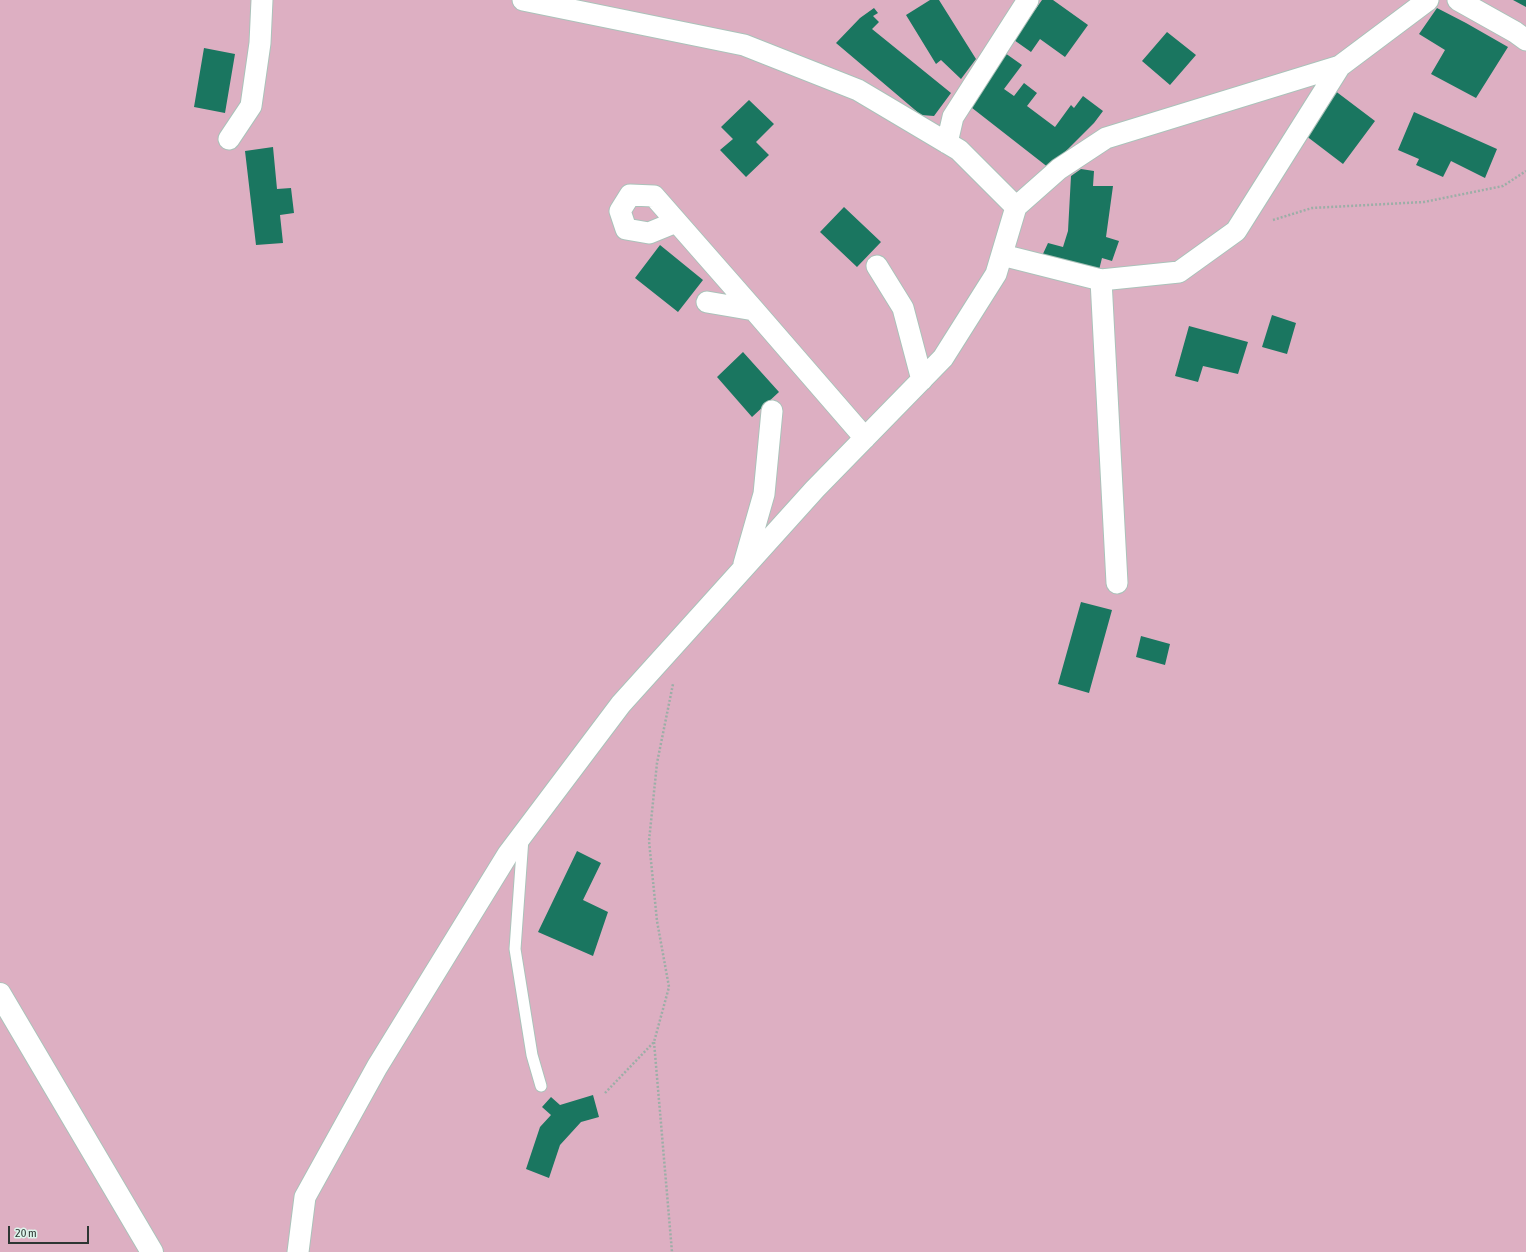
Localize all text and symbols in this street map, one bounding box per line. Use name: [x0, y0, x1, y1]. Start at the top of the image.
scale bar: [10, 1218, 91, 1244]
text: 20 m: [15, 1226, 37, 1240]

